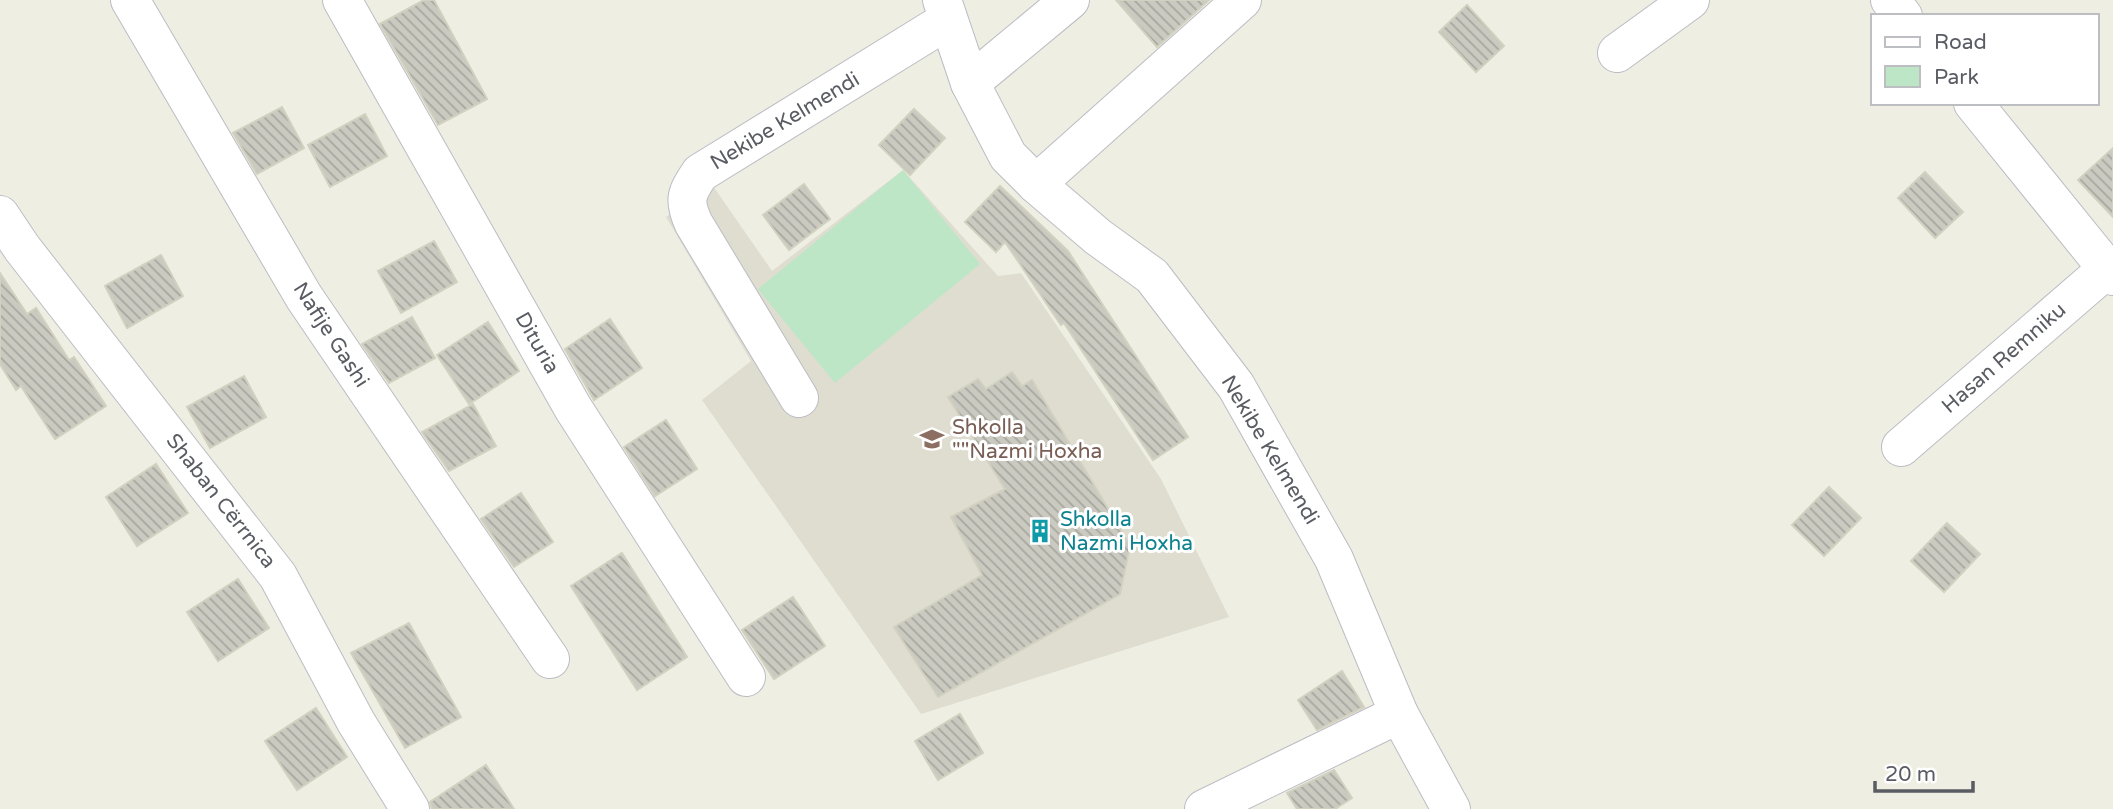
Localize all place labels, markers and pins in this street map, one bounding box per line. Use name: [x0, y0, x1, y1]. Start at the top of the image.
place label: Shkolla ""Nazmi Hoxha: [952, 415, 1102, 464]
school or university icon: Shkolla ""Nazmi Hoxha: [918, 425, 946, 453]
place label: Shkolla Nazmi Hoxha: [1060, 507, 1193, 556]
building icon: Shkolla Nazmi Hoxha: [1026, 517, 1054, 545]

